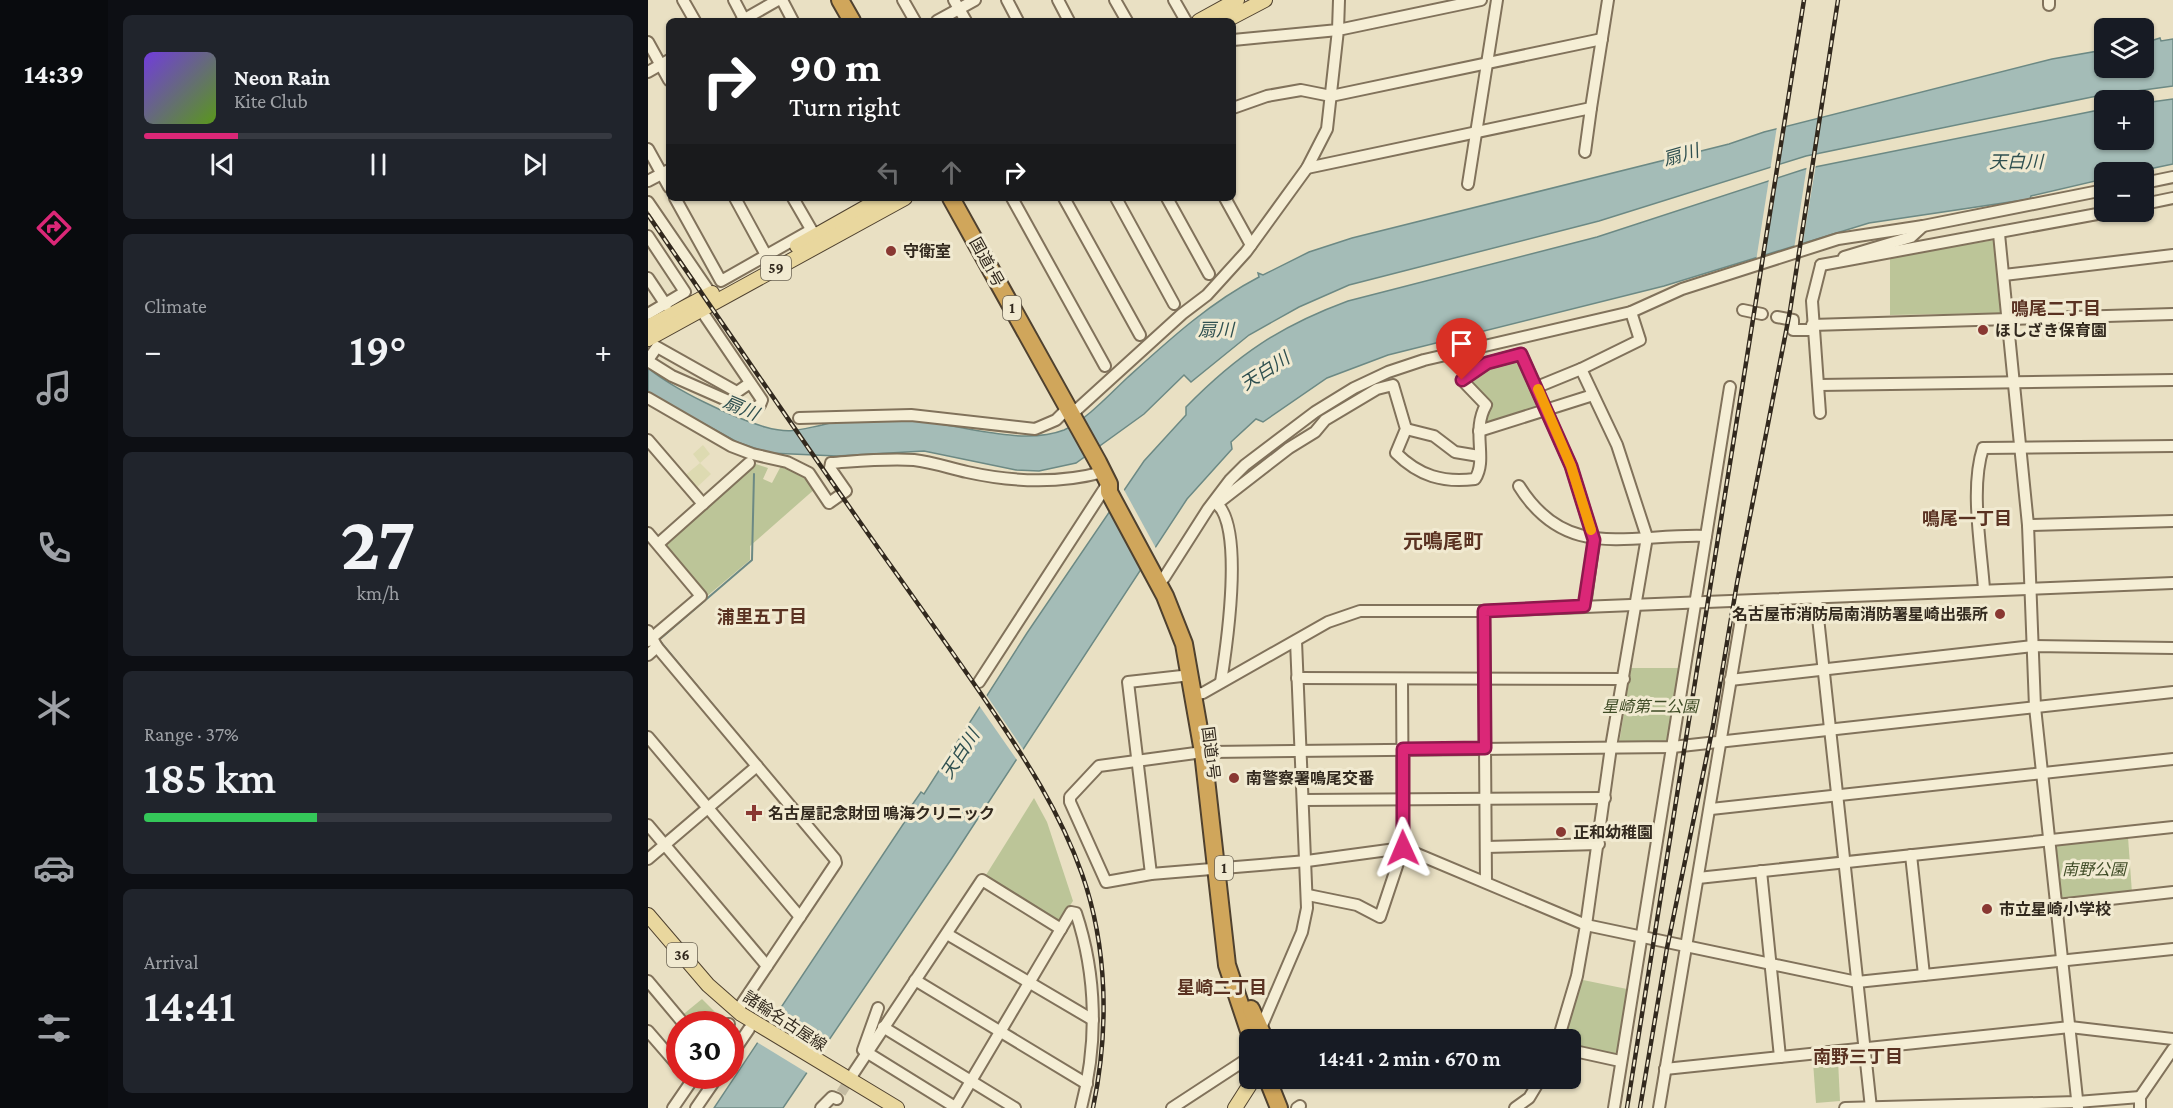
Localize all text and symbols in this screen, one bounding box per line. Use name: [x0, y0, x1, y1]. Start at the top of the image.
map controls: [2094, 18, 2154, 222]
button: layers: [2094, 18, 2154, 78]
icon: right: [690, 42, 768, 120]
text: 90 m: [789, 43, 881, 90]
text: 14:39: [24, 59, 84, 89]
text: Neon Rain: [234, 65, 330, 90]
text: Kite Club: [234, 90, 308, 112]
button: +: [2094, 90, 2154, 150]
text: Turn right: [789, 92, 900, 122]
water label: 扇川: [1661, 140, 1703, 170]
icon: previous: [206, 148, 239, 181]
icon: pause: [362, 148, 395, 181]
icon: next: [518, 148, 551, 181]
water label: 天白川: [1989, 152, 2045, 172]
icon: left: [872, 156, 905, 189]
icon: ahead: [935, 156, 968, 189]
icon: right: [998, 156, 1031, 189]
button: −: [2094, 162, 2154, 222]
icon: directions: [33, 207, 75, 249]
street label: 国道1号: [967, 235, 1007, 289]
place label: 守衛室: [903, 243, 951, 260]
marker: 守衛室: [884, 244, 898, 258]
road number: 59: [761, 256, 791, 280]
text: Climate: [144, 295, 207, 317]
road number: 1: [1003, 296, 1021, 320]
district label: 鳴尾二丁目: [2011, 299, 2101, 319]
pin: [1436, 318, 1487, 380]
water label: 扇川: [1198, 320, 1236, 340]
place label: ほしざき保育園: [1995, 322, 2107, 339]
marker: ほしざき保育園: [1976, 323, 1990, 337]
text: 19°: [350, 325, 406, 375]
icon: arrive: [1445, 327, 1478, 360]
text: −: [144, 332, 161, 369]
text: +: [595, 332, 612, 369]
water label: 天白川: [1237, 347, 1295, 394]
icon: music: [33, 367, 75, 409]
water label: 扇川: [721, 392, 763, 425]
text: 27: [340, 499, 416, 586]
district label: 鳴尾一丁目: [1922, 509, 2012, 529]
icon: phone: [33, 527, 75, 569]
district label: 元鳴尾町: [1403, 530, 1483, 552]
text: km/h: [356, 582, 400, 604]
place label: 名古屋市消防局南消防署星崎出張所: [1732, 606, 1988, 623]
district label: 浦里五丁目: [717, 607, 807, 627]
marker: 名古屋市消防局南消防署星崎出張所: [1993, 607, 2007, 621]
icon: climate: [33, 687, 75, 729]
park label: 星崎第二公園: [1602, 698, 1700, 715]
text: Range · 37%: [144, 723, 239, 745]
water label: 天白川: [937, 724, 984, 782]
street label: 国道1号: [1199, 725, 1223, 781]
text: 185 km: [144, 753, 276, 803]
place label: 南警察署鳴尾交番: [1246, 770, 1374, 787]
marker: 南警察署鳴尾交番: [1227, 771, 1241, 785]
marker: 名古屋記念財団 鳴海クリニック: [745, 804, 763, 822]
place label: 名古屋記念財団 鳴海クリニック: [768, 805, 995, 822]
position arrow: [1371, 816, 1435, 880]
place label: 正和幼稚園: [1573, 824, 1653, 841]
marker: 正和幼稚園: [1554, 825, 1568, 839]
icon: car: [33, 847, 75, 889]
road number: 1: [1215, 856, 1233, 880]
park label: 南野公園: [2062, 861, 2128, 878]
place label: 市立星崎小学校: [1999, 901, 2111, 918]
marker: 市立星崎小学校: [1980, 902, 1994, 916]
road number: 36: [667, 943, 697, 967]
text: Arrival: [144, 951, 198, 973]
district label: 星崎二丁目: [1177, 978, 1267, 998]
text: 14:41: [144, 981, 235, 1031]
street label: 諸輪名古屋線: [740, 988, 830, 1054]
icon: filters: [33, 1007, 75, 1049]
speed limit sign: 30: [666, 1011, 744, 1089]
text: 14:41 · 2 min · 670 m: [1319, 1046, 1501, 1071]
district label: 南野三丁目: [1813, 1047, 1903, 1067]

